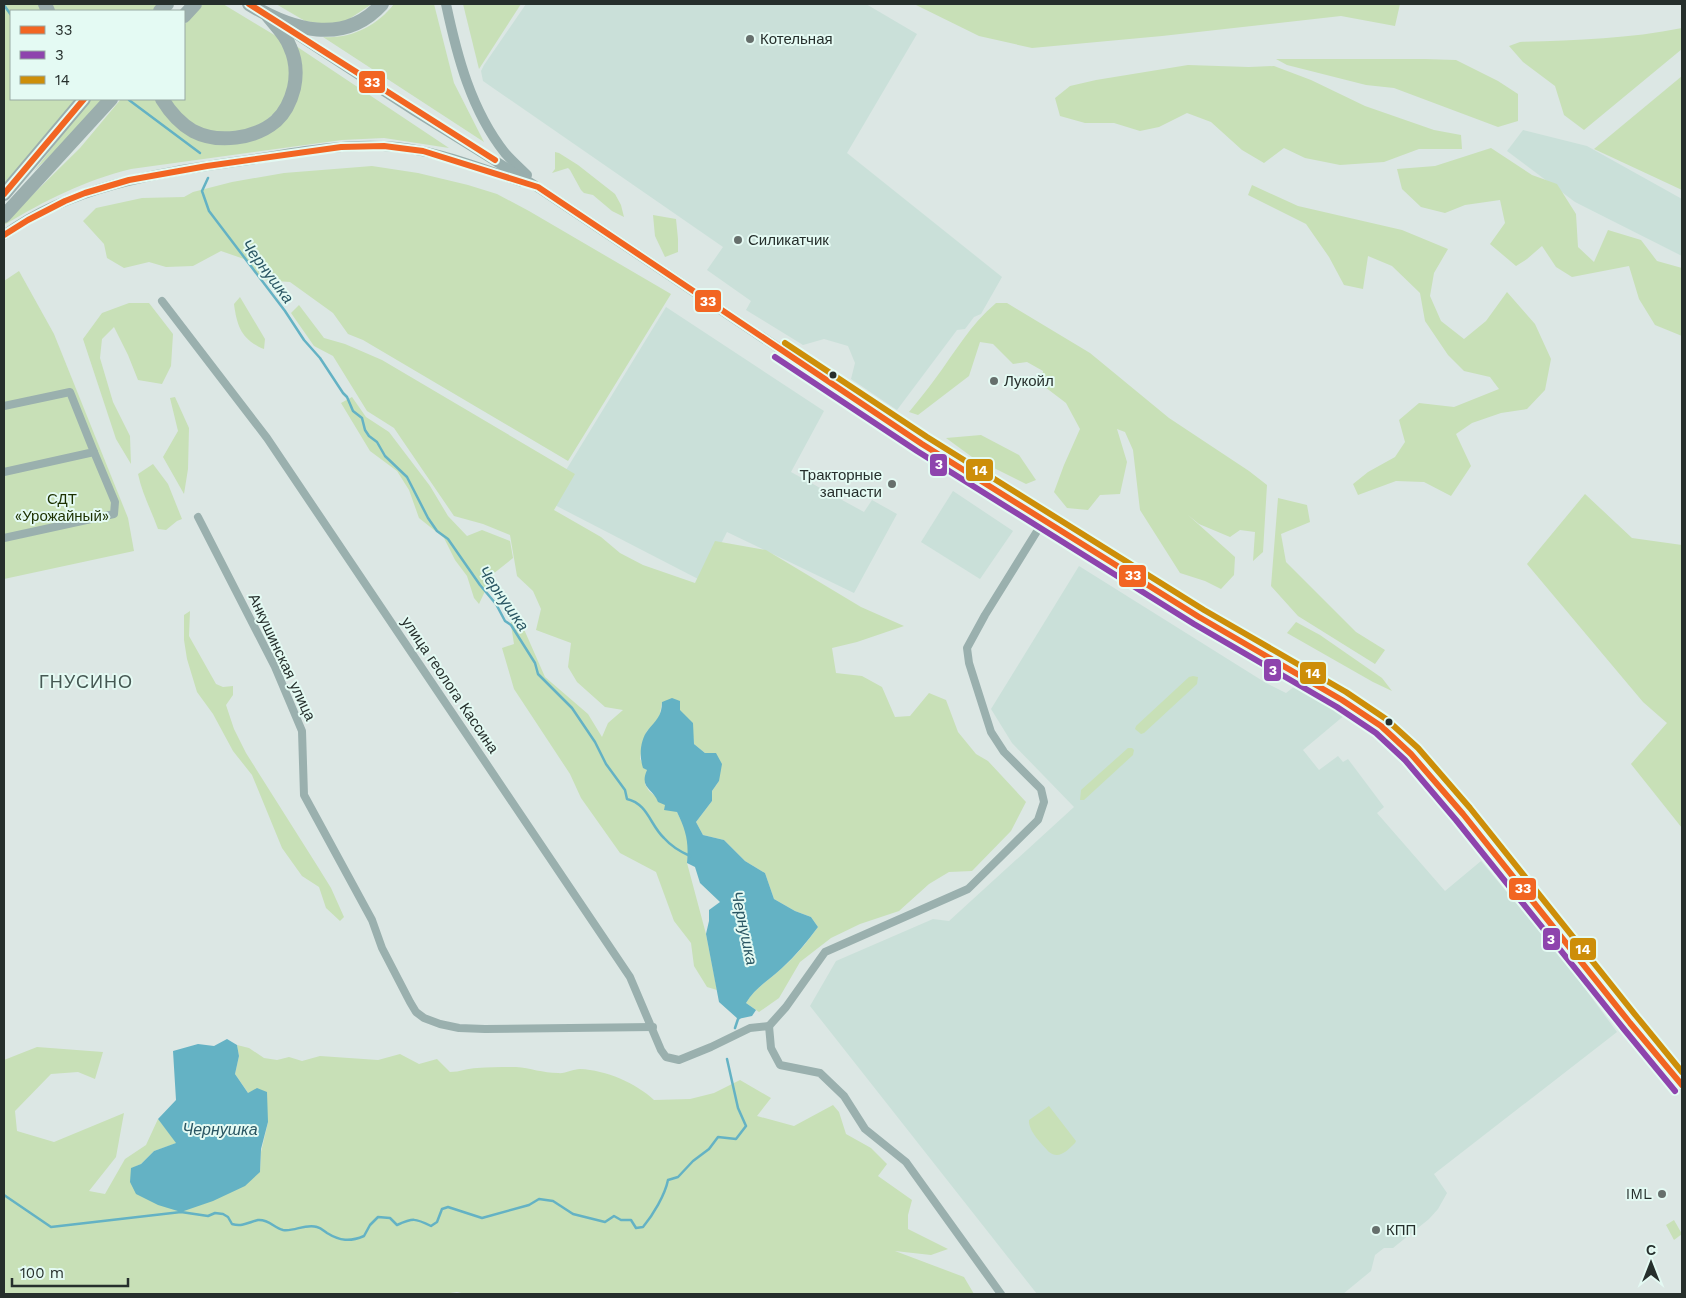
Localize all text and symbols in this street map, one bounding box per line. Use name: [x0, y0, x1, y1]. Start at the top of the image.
legend: [10, 10, 185, 100]
text: 33: [55, 21, 73, 39]
place label: Котельная: [760, 30, 833, 48]
marker: Котельная: [744, 33, 756, 45]
text: 3: [55, 46, 64, 64]
line badge: 33: [358, 70, 386, 94]
text: 14: [55, 71, 70, 89]
text: 33: [364, 74, 380, 90]
place label: Силикатчик: [748, 231, 829, 249]
marker: Силикатчик: [732, 234, 744, 246]
water label: Чернушка: [237, 236, 298, 307]
line badge: 33: [694, 289, 722, 313]
text: 33: [700, 293, 716, 309]
unlabelled marker: [828, 370, 838, 380]
place label: Лукойл: [1004, 372, 1054, 390]
marker: Лукойл: [988, 375, 1000, 387]
line badge: 3: [929, 453, 948, 477]
text: 3: [935, 456, 943, 472]
line badge: 14: [965, 458, 994, 482]
text: 14: [972, 462, 988, 478]
place label: Тракторные запчасти: [799, 466, 882, 501]
marker: Тракторные запчасти: [886, 478, 898, 490]
park label: СДТ «Урожайный»: [15, 490, 109, 525]
water label: Чернушка: [474, 562, 533, 635]
line badge: 33: [1118, 564, 1147, 588]
text: 33: [1125, 567, 1141, 583]
street label: Анкушинская улица: [245, 590, 320, 724]
street label: улица геолога Кассина: [398, 613, 503, 757]
line badge: 3: [1263, 658, 1282, 682]
line badge: 14: [1299, 661, 1327, 685]
text: 3: [1269, 662, 1277, 678]
text: 14: [1305, 665, 1321, 681]
district label: ГНУСИНО: [39, 671, 133, 692]
unlabelled marker: [1384, 717, 1394, 727]
line badge: 33: [1508, 877, 1537, 901]
text: 33: [1515, 880, 1531, 896]
water label: Чернушка: [727, 889, 762, 967]
line badge: 3: [1542, 927, 1561, 951]
text: 3: [1547, 931, 1555, 947]
line badge: 14: [1569, 937, 1597, 961]
text: 14: [1575, 941, 1591, 957]
water label: Чернушка: [182, 1120, 258, 1139]
place label: IML: [1626, 1185, 1652, 1203]
marker: IML: [1656, 1188, 1668, 1200]
place label: КПП: [1386, 1221, 1416, 1239]
marker: КПП: [1370, 1224, 1382, 1236]
north arrow: [1626, 1238, 1676, 1288]
text: С: [1646, 1242, 1656, 1258]
scale bar: [12, 1256, 129, 1288]
text: 100 m: [20, 1264, 64, 1282]

